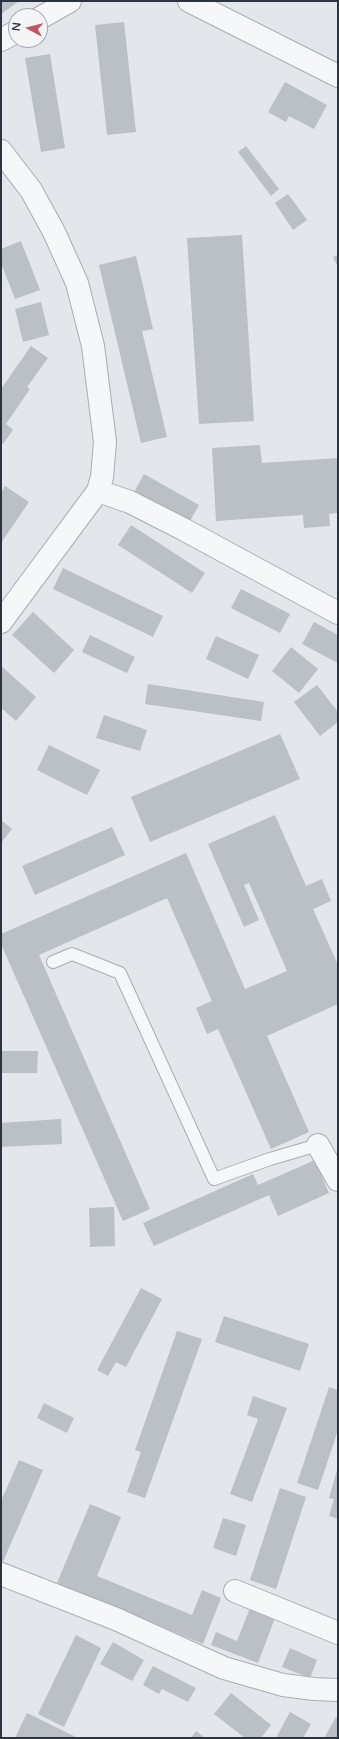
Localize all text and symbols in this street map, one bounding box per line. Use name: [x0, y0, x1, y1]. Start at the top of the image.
north arrow: [8, 8, 48, 48]
text: N: [10, 21, 24, 32]

